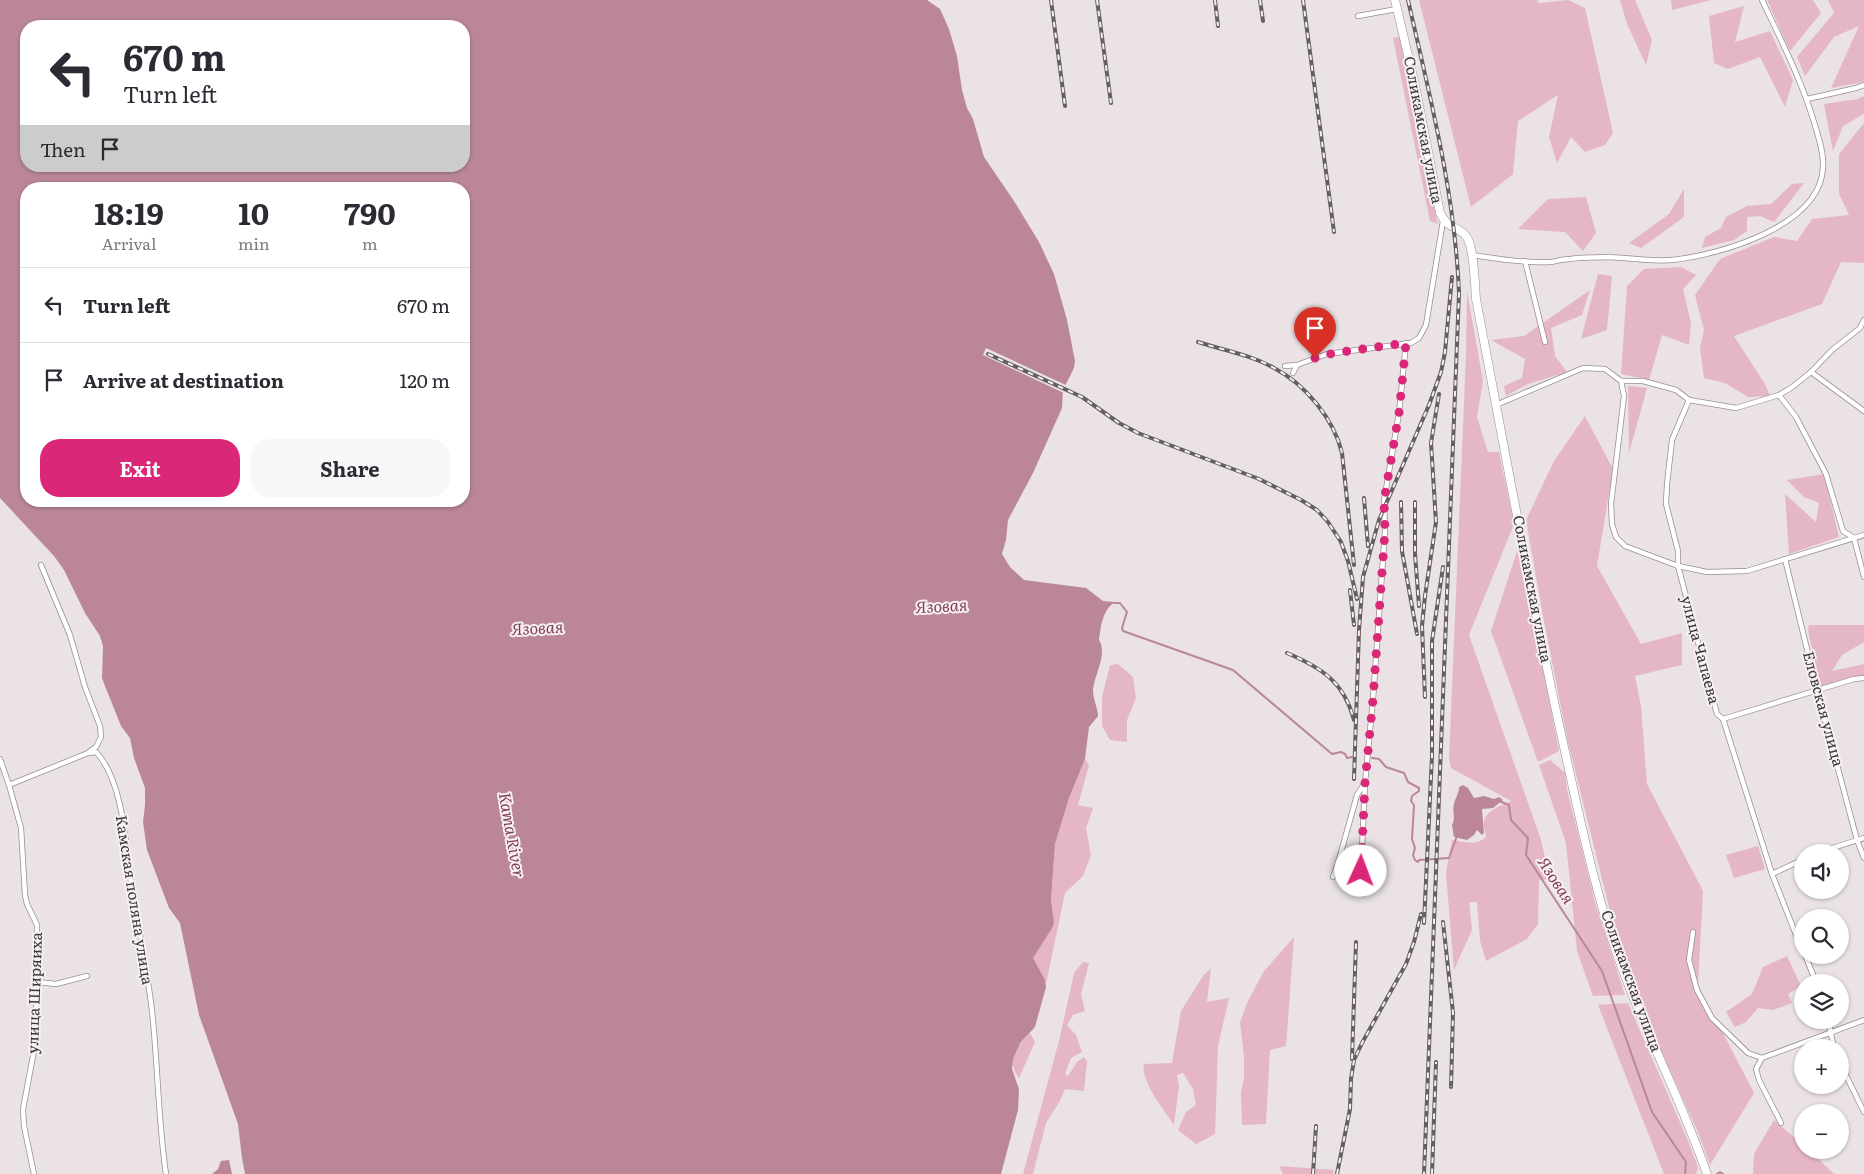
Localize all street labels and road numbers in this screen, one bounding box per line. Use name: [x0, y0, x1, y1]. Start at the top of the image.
street label: Соликамская улица: [1399, 54, 1450, 206]
street label: Соликамская улица: [1508, 513, 1559, 665]
street label: улица Чапаева: [1676, 593, 1727, 707]
street label: Еловская улица: [1798, 648, 1851, 770]
street label: Камская поляна улица: [111, 813, 160, 987]
street label: Соликамская улица: [1596, 906, 1669, 1056]
street label: улица Ширяиха: [20, 931, 47, 1054]

